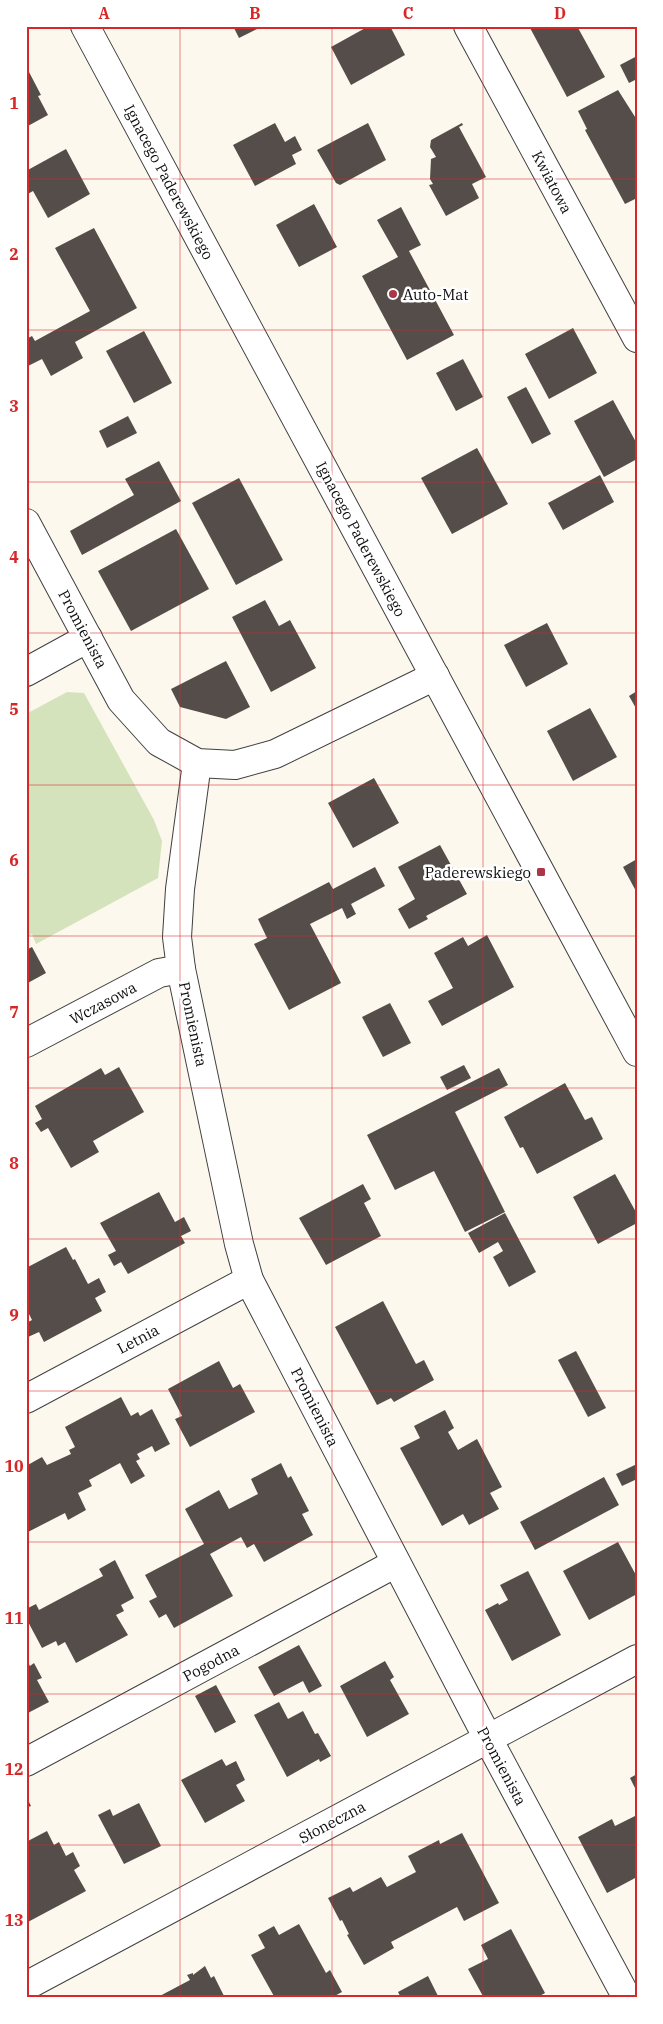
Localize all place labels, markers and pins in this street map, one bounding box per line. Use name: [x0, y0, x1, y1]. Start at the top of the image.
place label: Auto-Mat: [403, 285, 469, 304]
marker: Auto-Mat: [387, 288, 399, 300]
place label: Paderewskiego: [425, 863, 531, 882]
marker: Paderewskiego: [535, 866, 547, 878]

